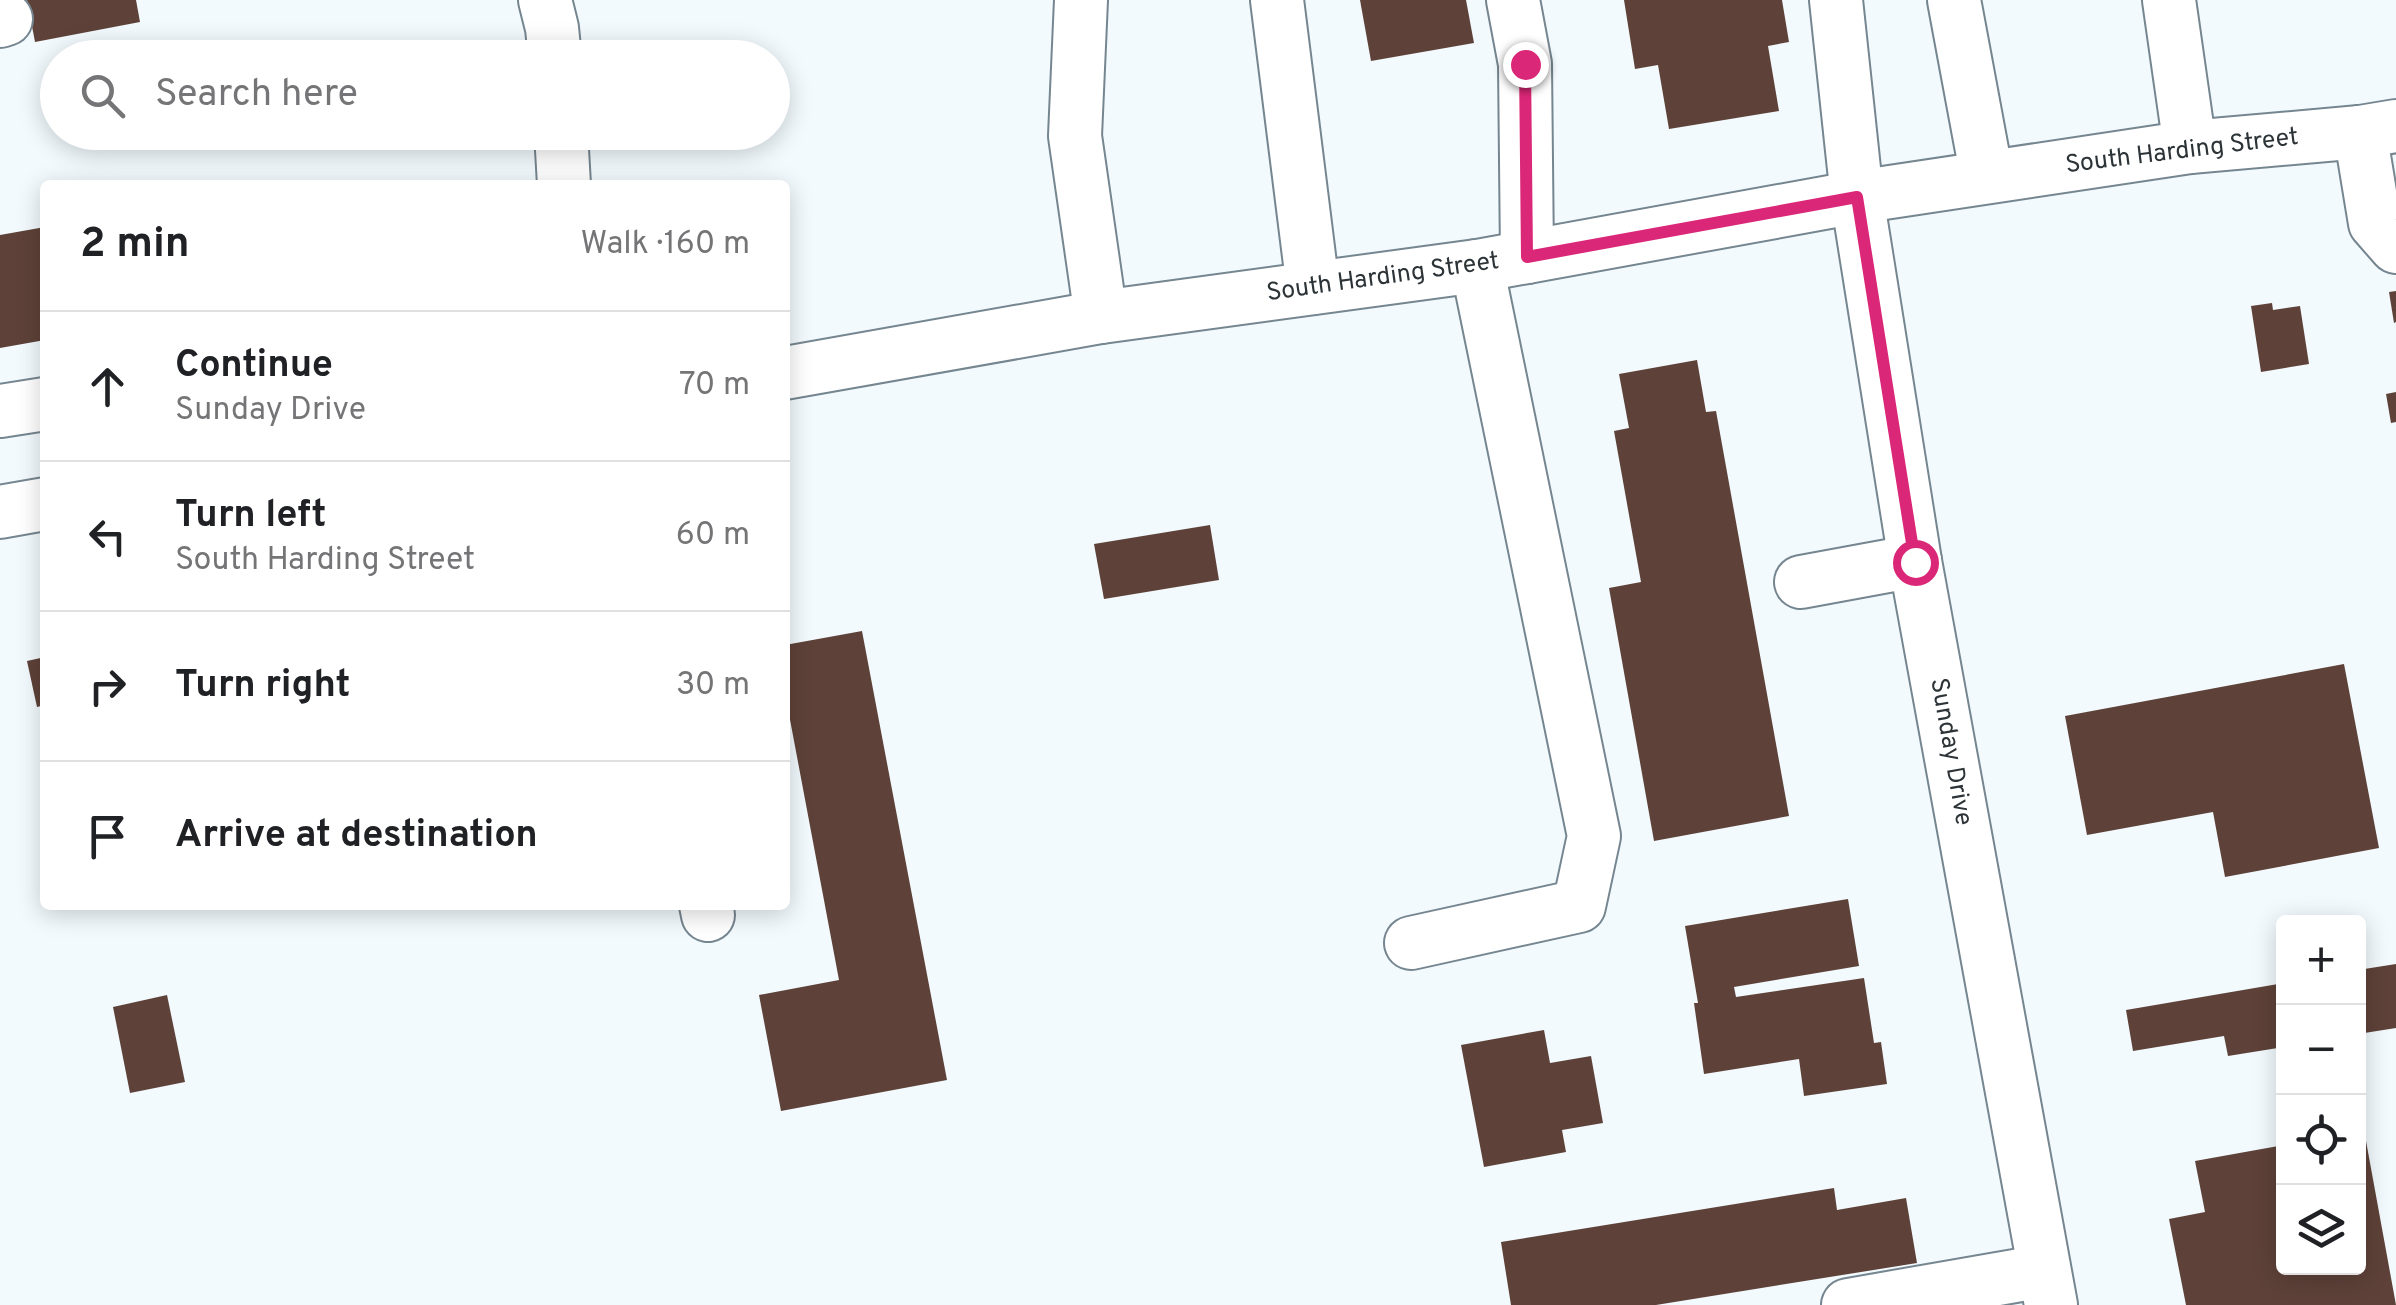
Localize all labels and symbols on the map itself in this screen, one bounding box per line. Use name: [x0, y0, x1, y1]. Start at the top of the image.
route end: [1503, 42, 1549, 88]
street label: South Harding Street: [2064, 122, 2300, 182]
street label: South Harding Street: [1265, 246, 1501, 310]
route start: [1893, 540, 1939, 586]
street label: Sunday Drive: [1921, 676, 1979, 828]

